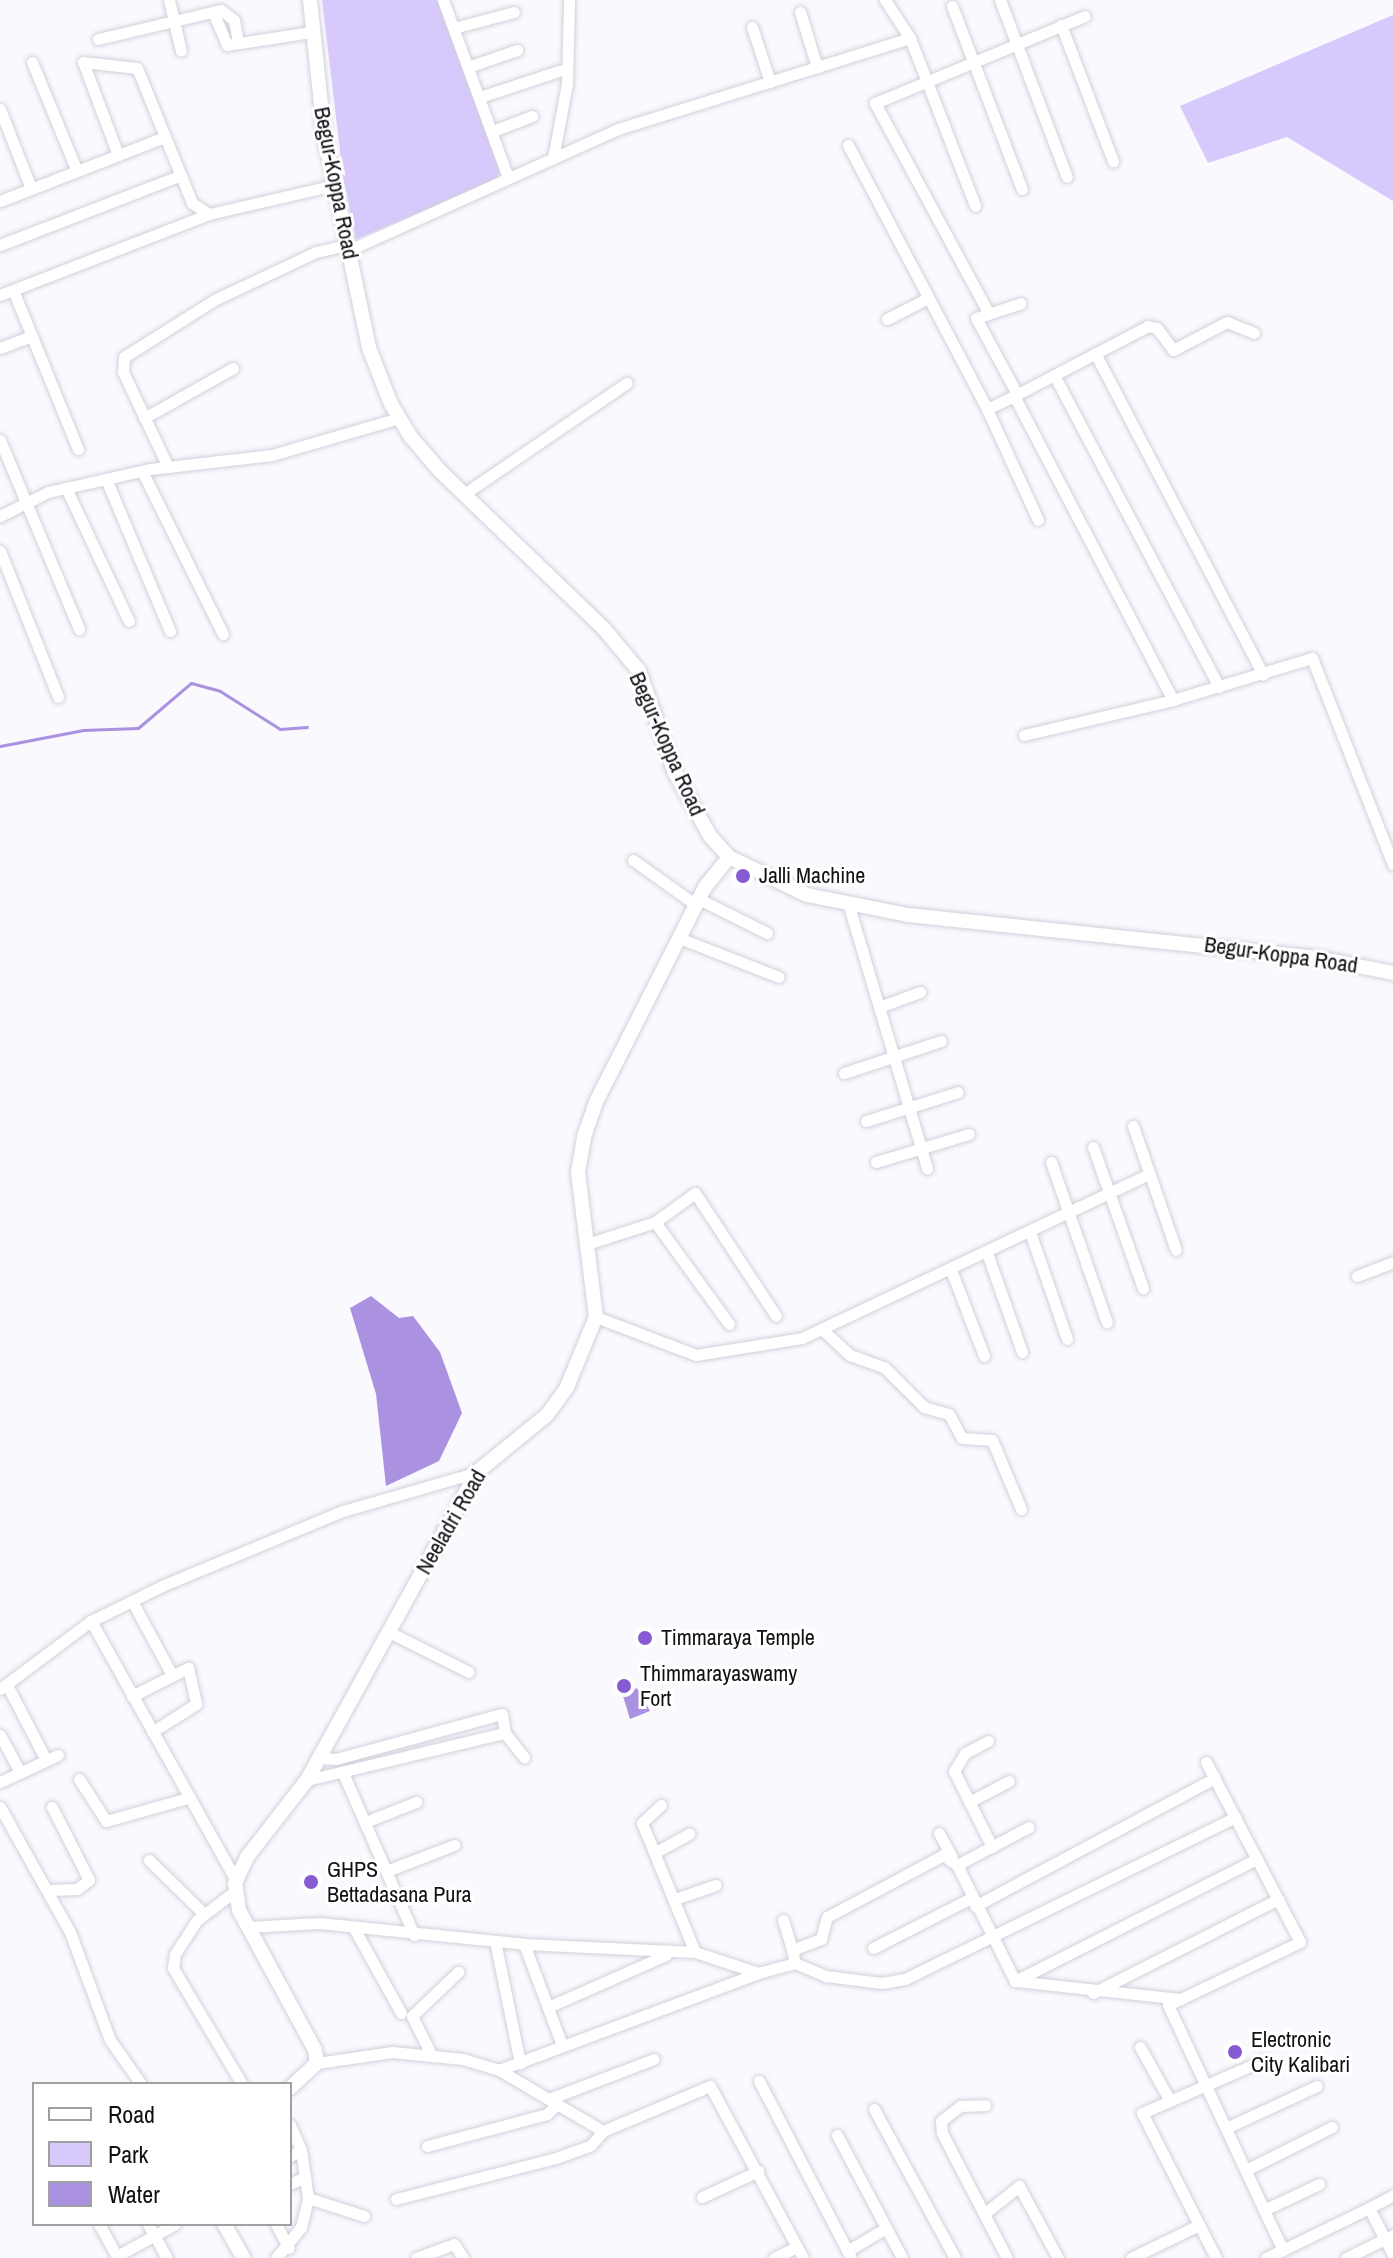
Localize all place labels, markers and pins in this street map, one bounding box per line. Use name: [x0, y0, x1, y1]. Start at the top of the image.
place label: Jalli Machine: [759, 863, 865, 889]
marker: Jalli Machine: [734, 867, 752, 885]
place label: Timmaraya Temple: [661, 1625, 815, 1651]
marker: Timmaraya Temple: [636, 1629, 654, 1647]
place label: Thimmarayaswamy Fort: [640, 1660, 797, 1712]
marker: Thimmarayaswamy Fort: [615, 1677, 633, 1695]
place label: GHPS Bettadasana Pura: [327, 1856, 471, 1908]
marker: GHPS Bettadasana Pura: [302, 1873, 320, 1891]
place label: Electronic City Kalibari: [1251, 2026, 1350, 2078]
marker: Electronic City Kalibari: [1226, 2043, 1244, 2061]

